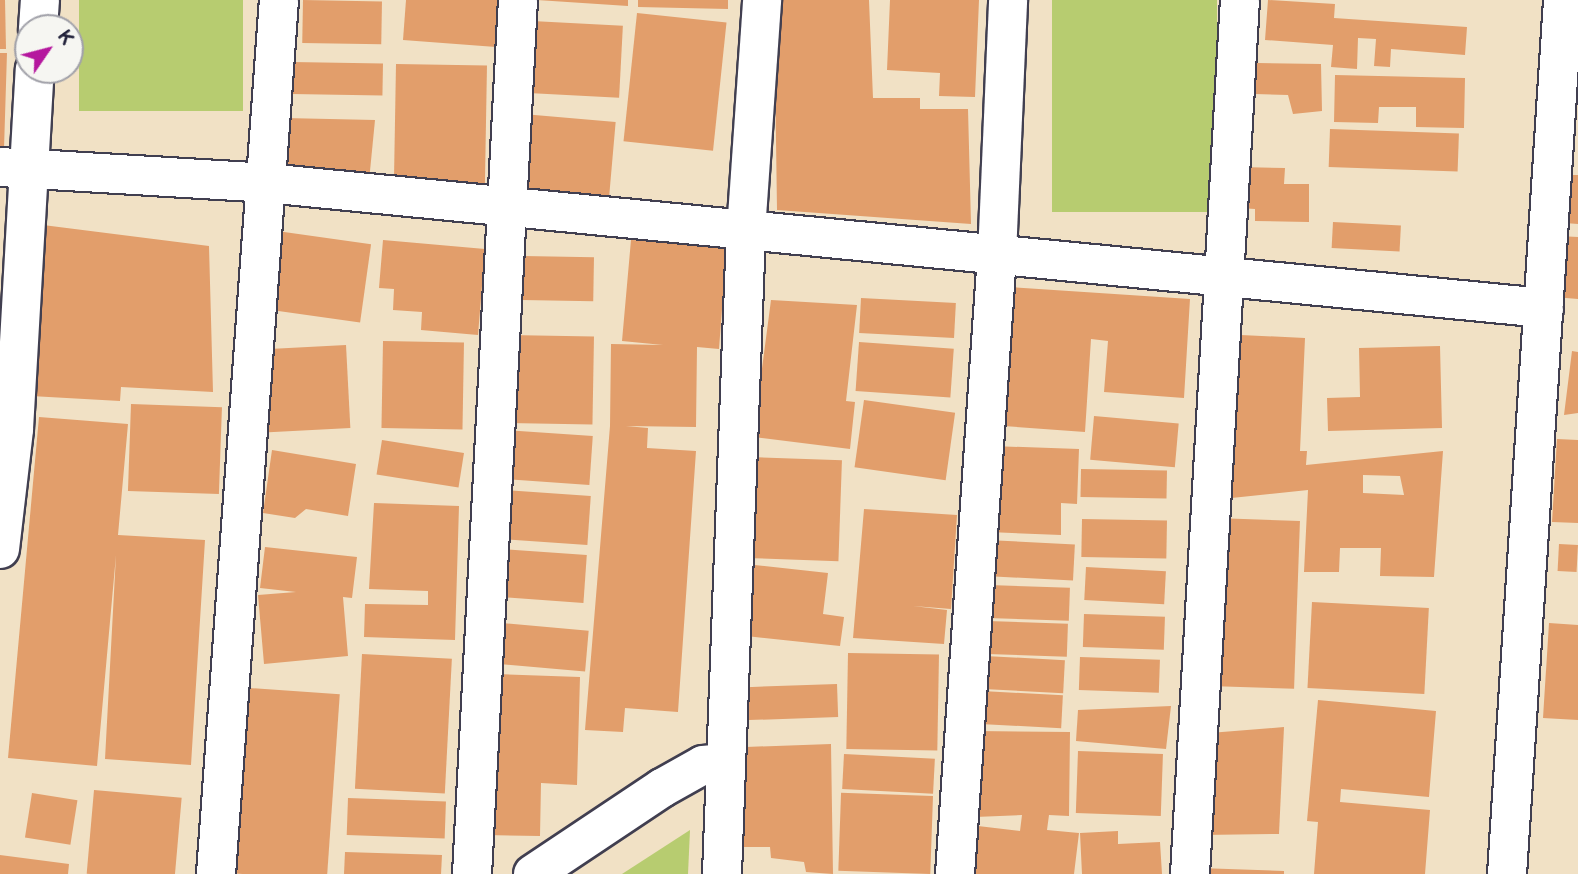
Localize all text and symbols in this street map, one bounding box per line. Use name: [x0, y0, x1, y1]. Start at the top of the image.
north arrow: [14, 14, 84, 84]
text: K: [52, 26, 78, 50]

